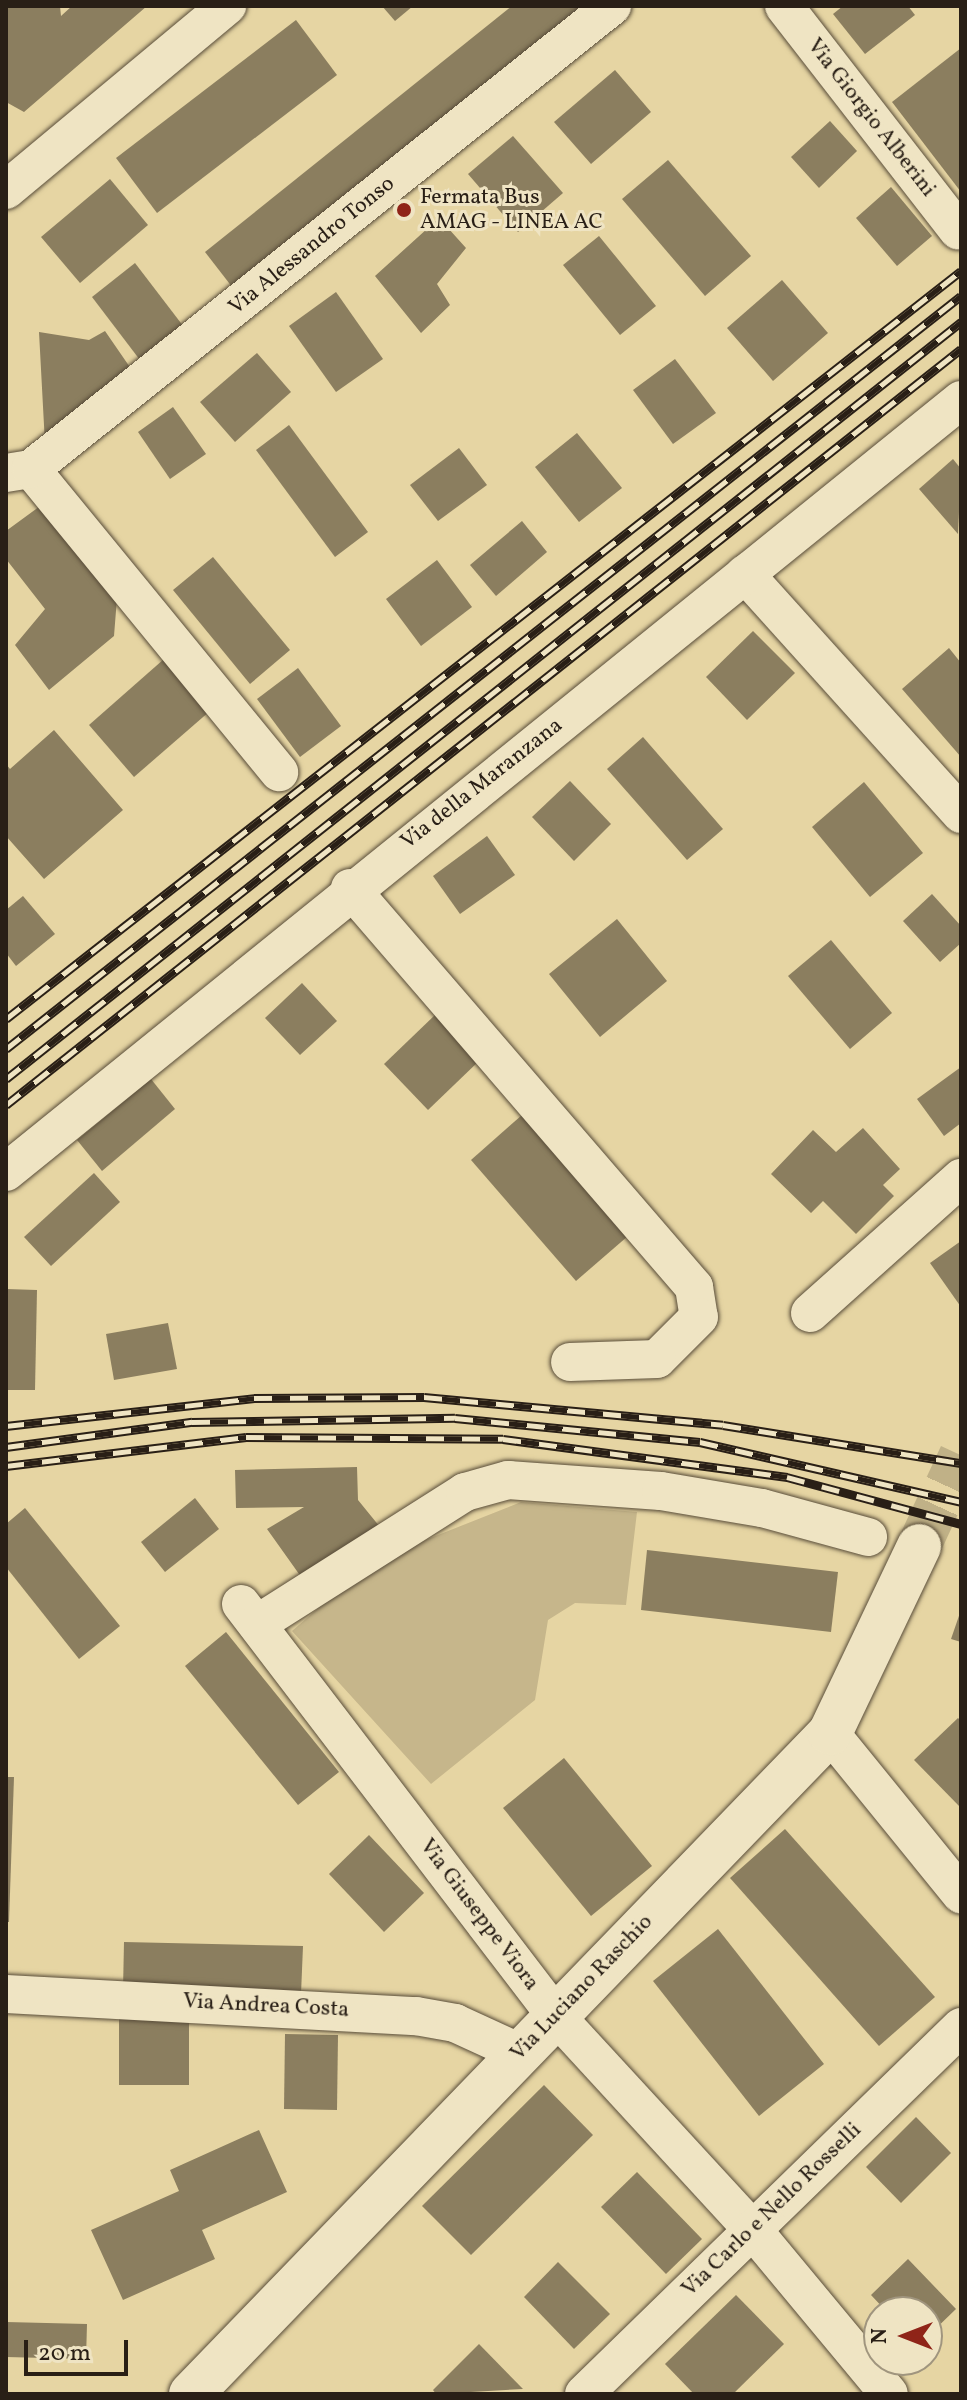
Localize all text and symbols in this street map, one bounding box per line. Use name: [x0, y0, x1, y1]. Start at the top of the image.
street label: Via Giorgio Alberini: [801, 34, 941, 202]
street label: Via Alessandro Tonso: [223, 171, 401, 321]
place label: Fermata Bus AMAG - LINEA AC: [420, 184, 604, 236]
marker: Fermata Bus AMAG - LINEA AC: [395, 201, 413, 219]
street label: Via della Maranzana: [396, 713, 568, 855]
street label: Via Giuseppe Viora: [413, 1834, 545, 1996]
street label: Via Luciano Raschio: [505, 1909, 659, 2067]
street label: Via Andrea Costa: [182, 1988, 350, 2024]
street label: Via Carlo e Nello Rosselli: [677, 2117, 867, 2303]
north arrow: [863, 2296, 943, 2376]
scale bar: [28, 2324, 132, 2374]
text: N: [865, 2328, 896, 2344]
text: 20 m: [38, 2337, 91, 2371]

